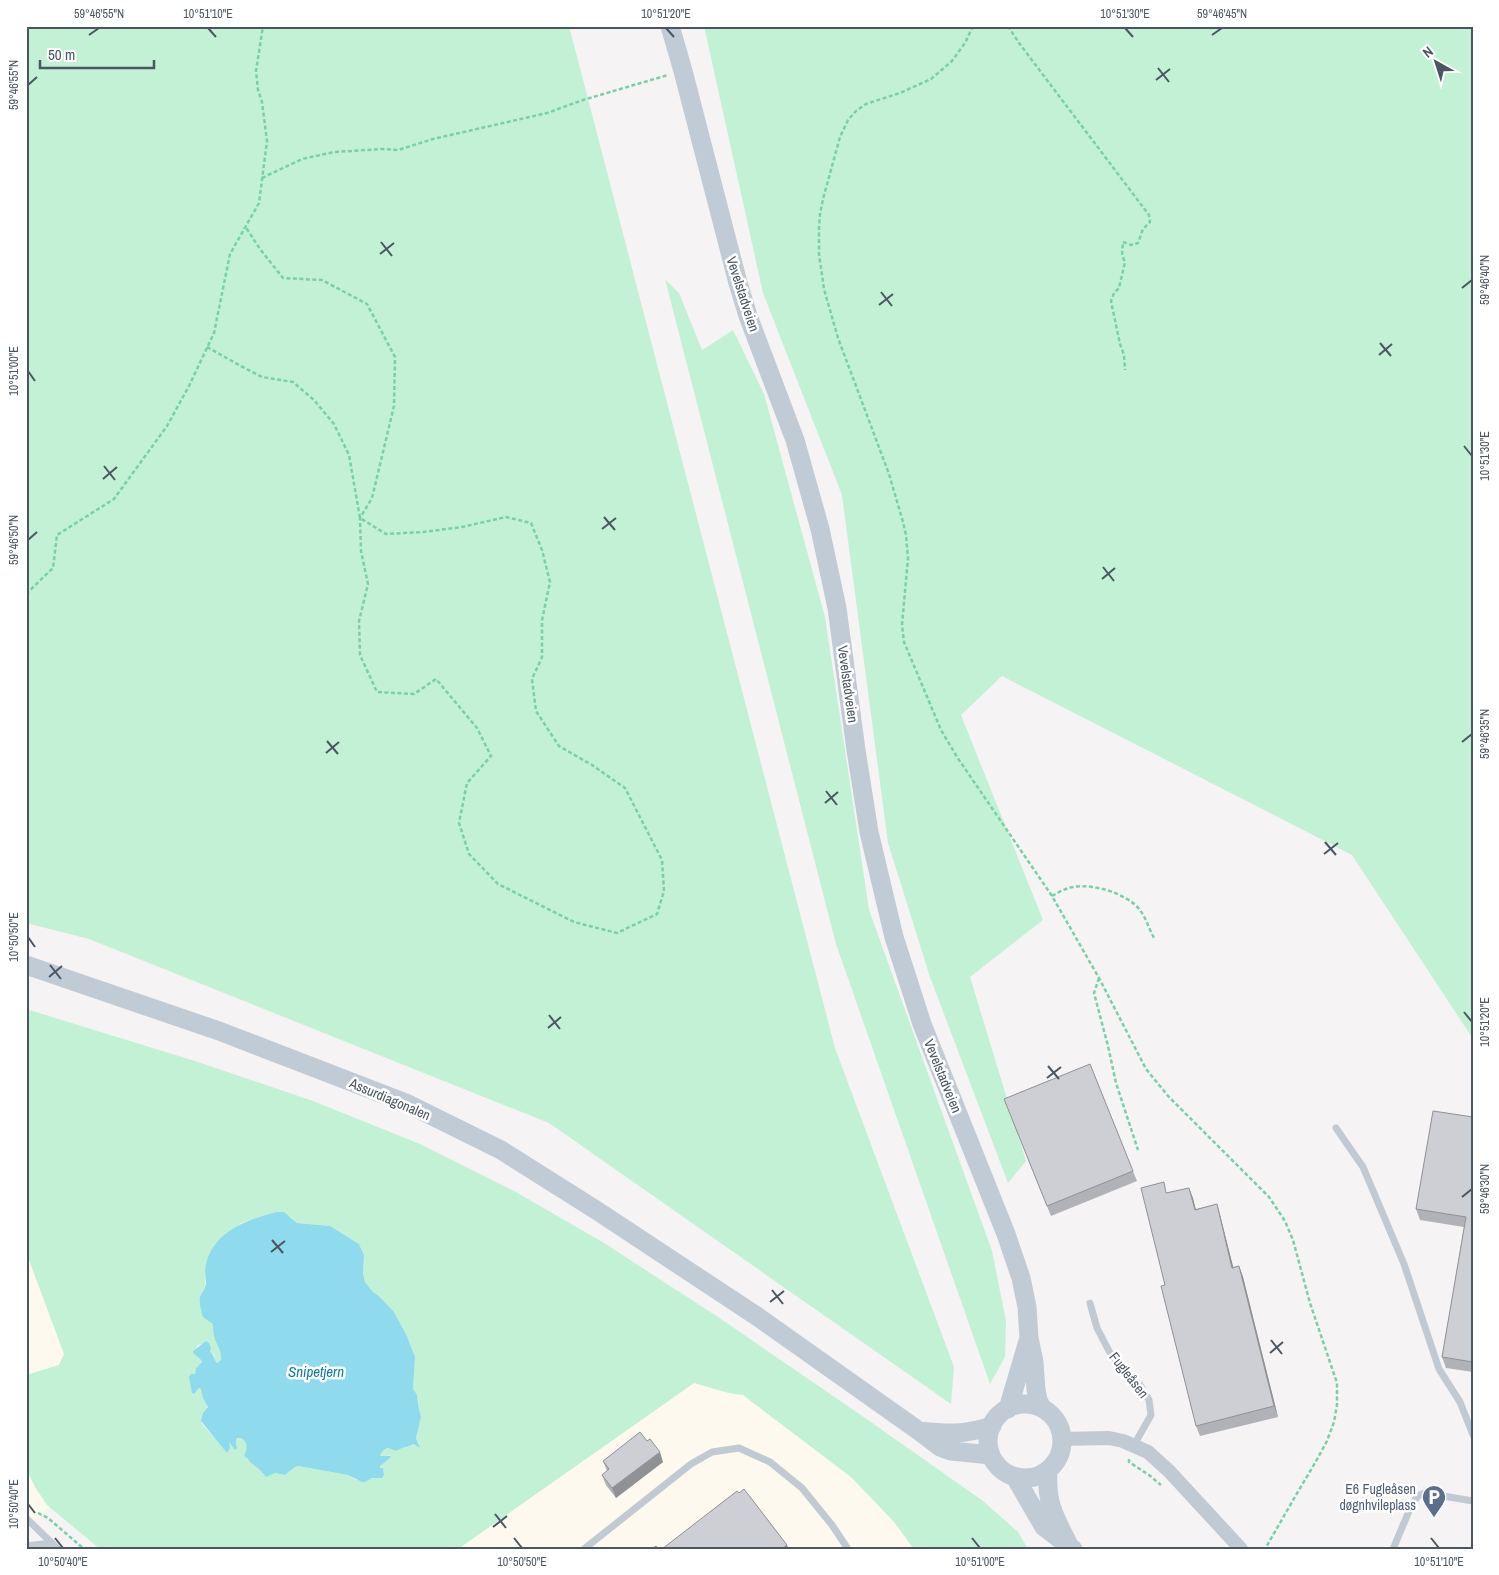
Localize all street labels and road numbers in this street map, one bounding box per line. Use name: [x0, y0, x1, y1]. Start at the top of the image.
street label: Vevelstadveien: [722, 254, 764, 334]
street label: Vevelstadveien: [834, 644, 862, 724]
street label: Vevelstadveien: [920, 1037, 966, 1115]
street label: Assurdiagonalen: [346, 1073, 433, 1124]
street label: Fugleåsen: [1105, 1348, 1153, 1402]

